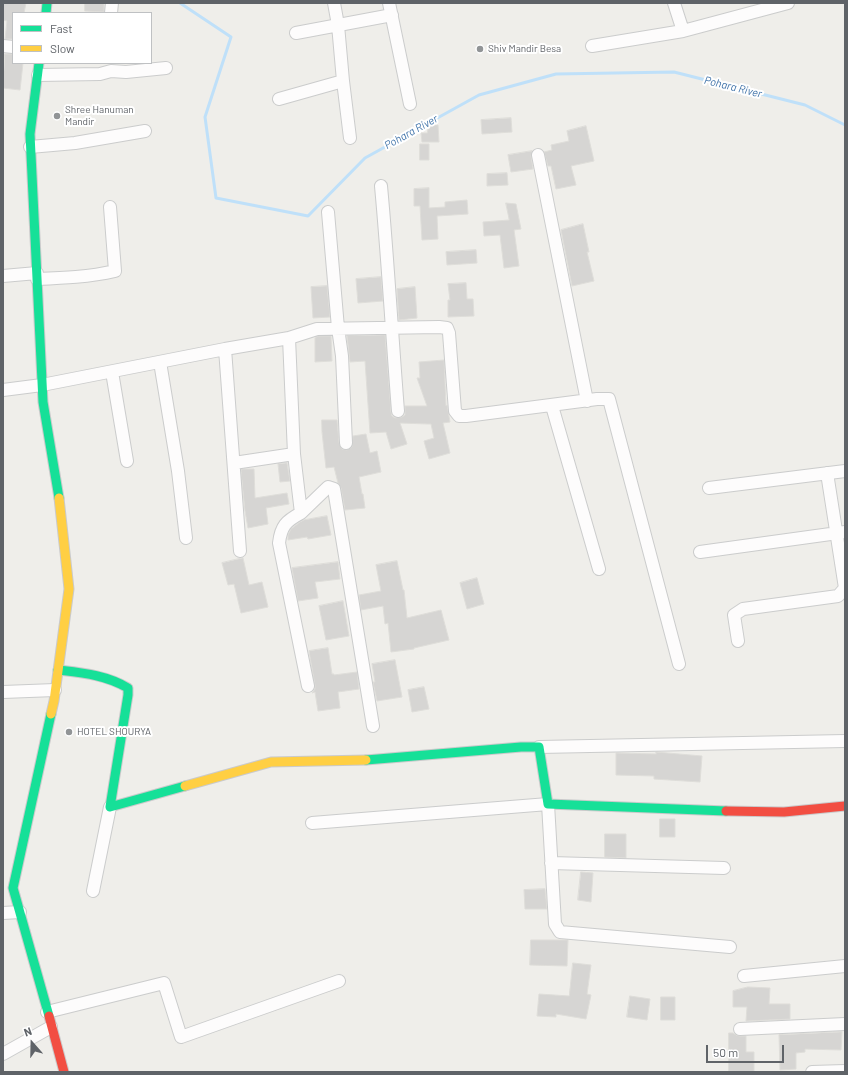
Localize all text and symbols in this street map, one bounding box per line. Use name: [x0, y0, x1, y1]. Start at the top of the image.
legend: [12, 12, 152, 64]
text: Fast: [50, 21, 73, 35]
text: Slow: [50, 41, 75, 55]
place label: Shiv Mandir Besa: [488, 43, 561, 55]
marker: Shiv Mandir Besa: [475, 44, 485, 54]
water label: Pohara River: [703, 73, 763, 101]
place label: Shree Hanuman Mandir: [65, 104, 134, 128]
marker: Shree Hanuman Mandir: [52, 111, 62, 121]
water label: Pohara River: [382, 112, 440, 152]
place label: HOTEL SHOURYA: [77, 726, 151, 738]
marker: HOTEL SHOURYA: [64, 727, 74, 737]
north arrow: [12, 1023, 52, 1063]
text: N: [22, 1024, 33, 1039]
scale bar: [708, 1037, 786, 1063]
text: 50 m: [713, 1045, 738, 1059]

